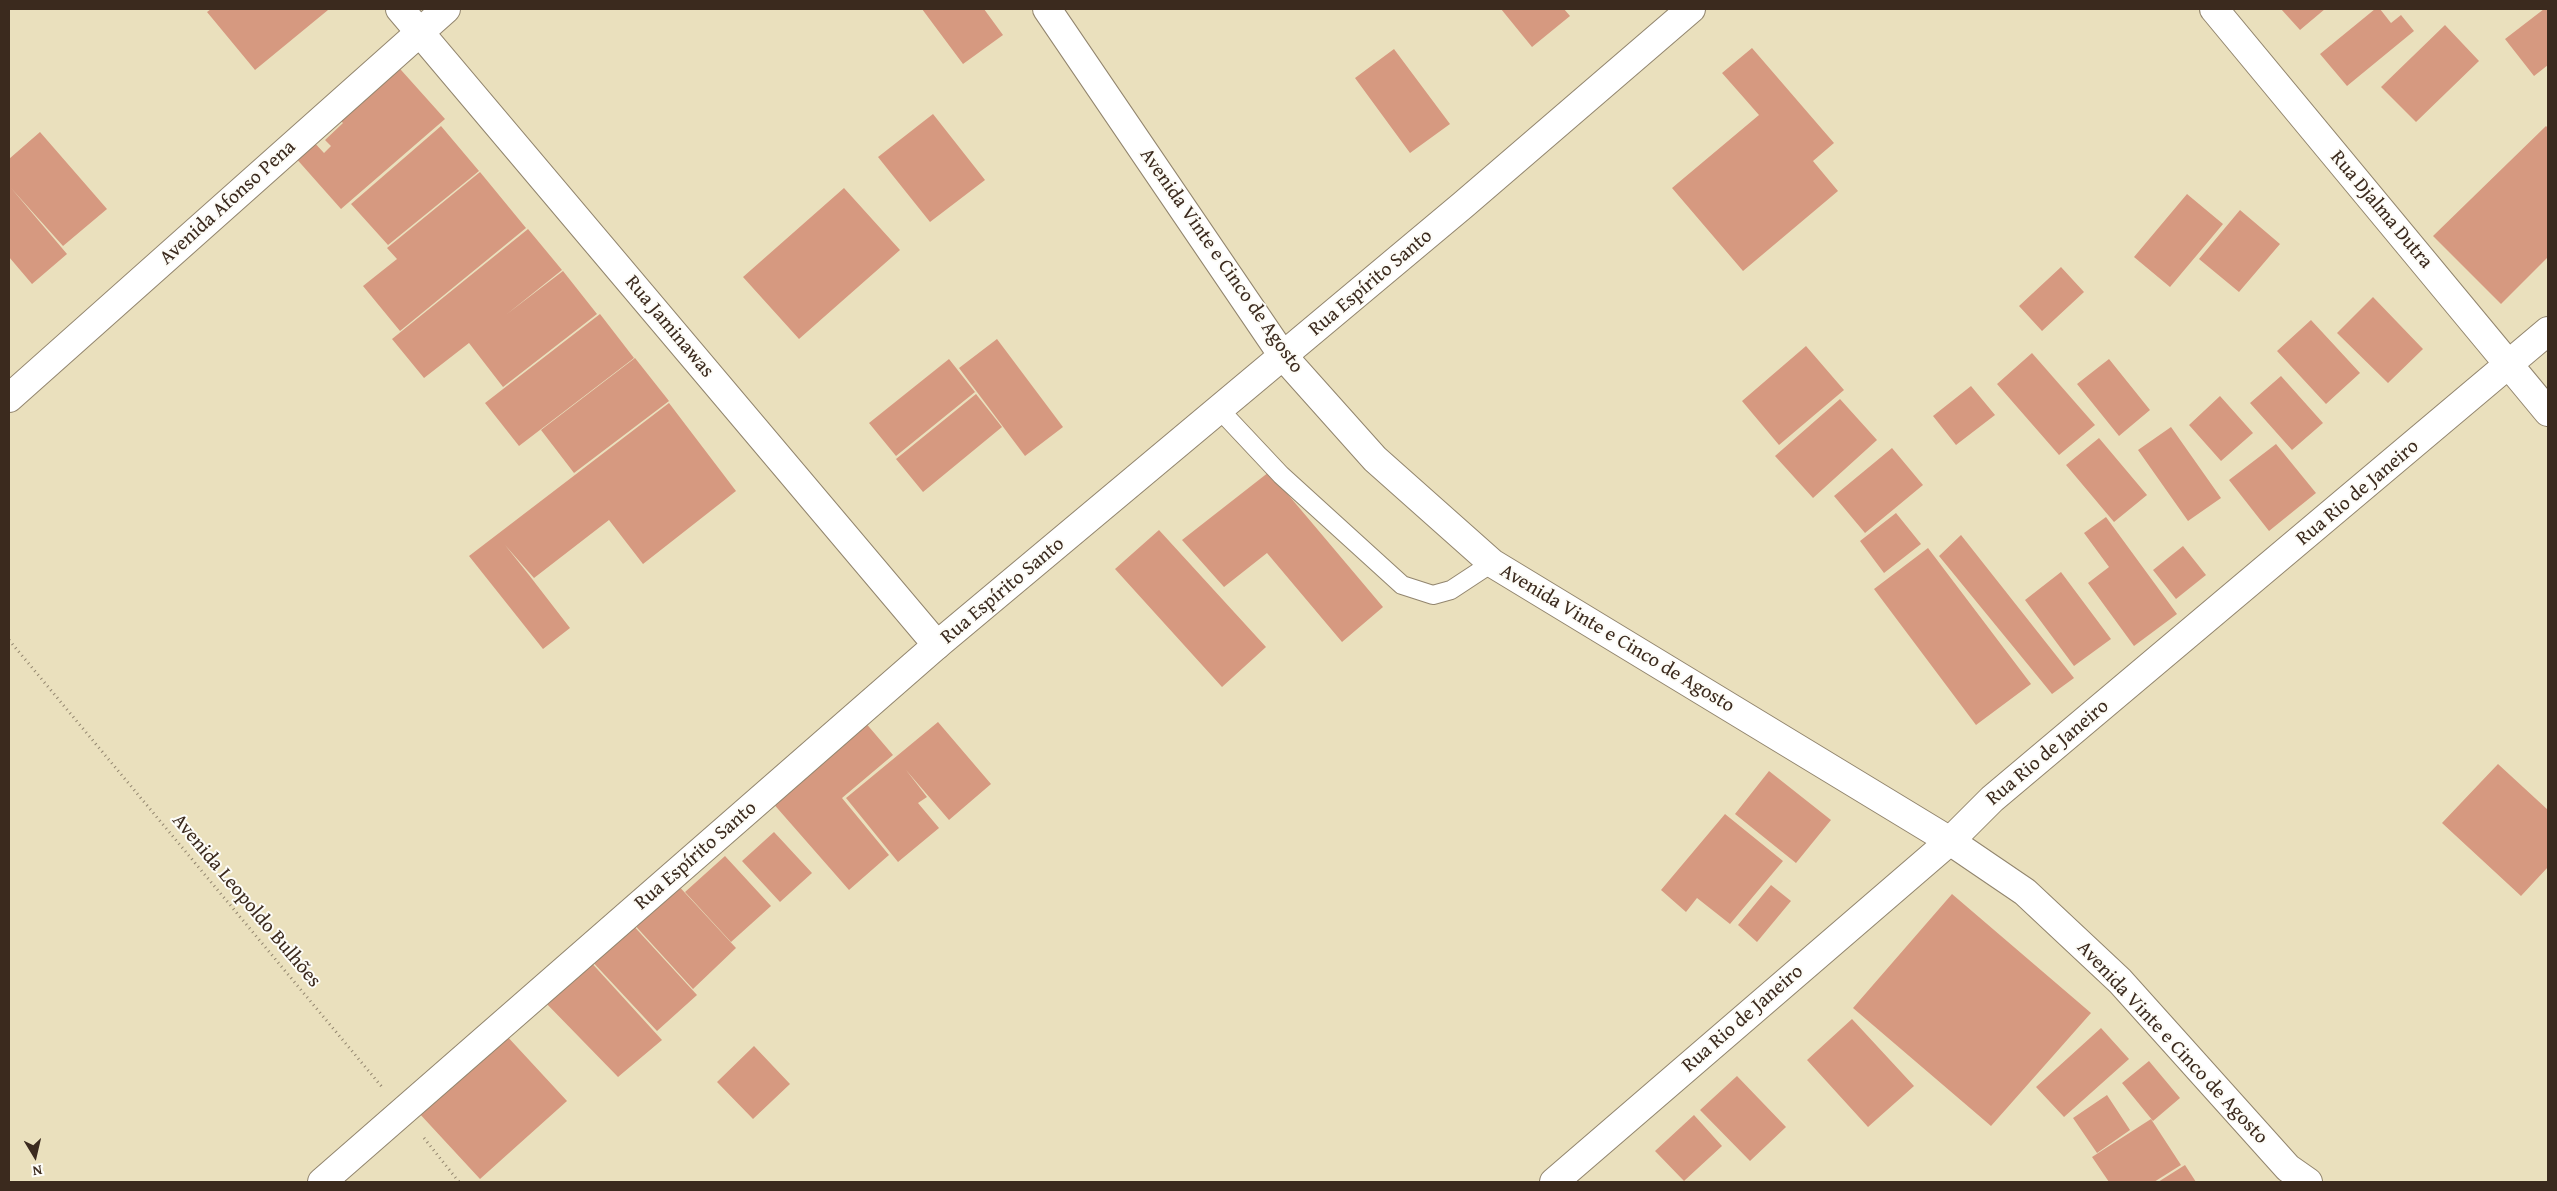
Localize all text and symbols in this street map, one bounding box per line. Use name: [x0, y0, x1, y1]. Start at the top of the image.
street label: Avenida Afonso Pena: [155, 136, 301, 270]
street label: Avenida Vinte e Cinco de Agosto: [1134, 144, 1308, 378]
street label: Rua Djalma Dutra: [2325, 146, 2437, 274]
street label: Rua Espírito Santo: [1304, 224, 1438, 342]
street label: Rua Jaminawas: [619, 271, 719, 383]
street label: Rua Rio de Janeiro: [2292, 435, 2424, 551]
street label: Rua Espírito Santo: [936, 532, 1070, 650]
street label: Avenida Vinte e Cinco de Agosto: [1495, 559, 1739, 719]
street label: Rua Rio de Janeiro: [1982, 695, 2114, 811]
street label: Rua Espírito Santo: [630, 796, 762, 916]
street label: Avenida Leopoldo Bulhões: [166, 809, 326, 993]
street label: Avenida Vinte e Cinco de Agosto: [2071, 936, 2273, 1150]
street label: Rua Rio de Janeiro: [1678, 960, 1808, 1078]
north arrow: [10, 1131, 60, 1181]
text: N: [31, 1160, 44, 1181]

